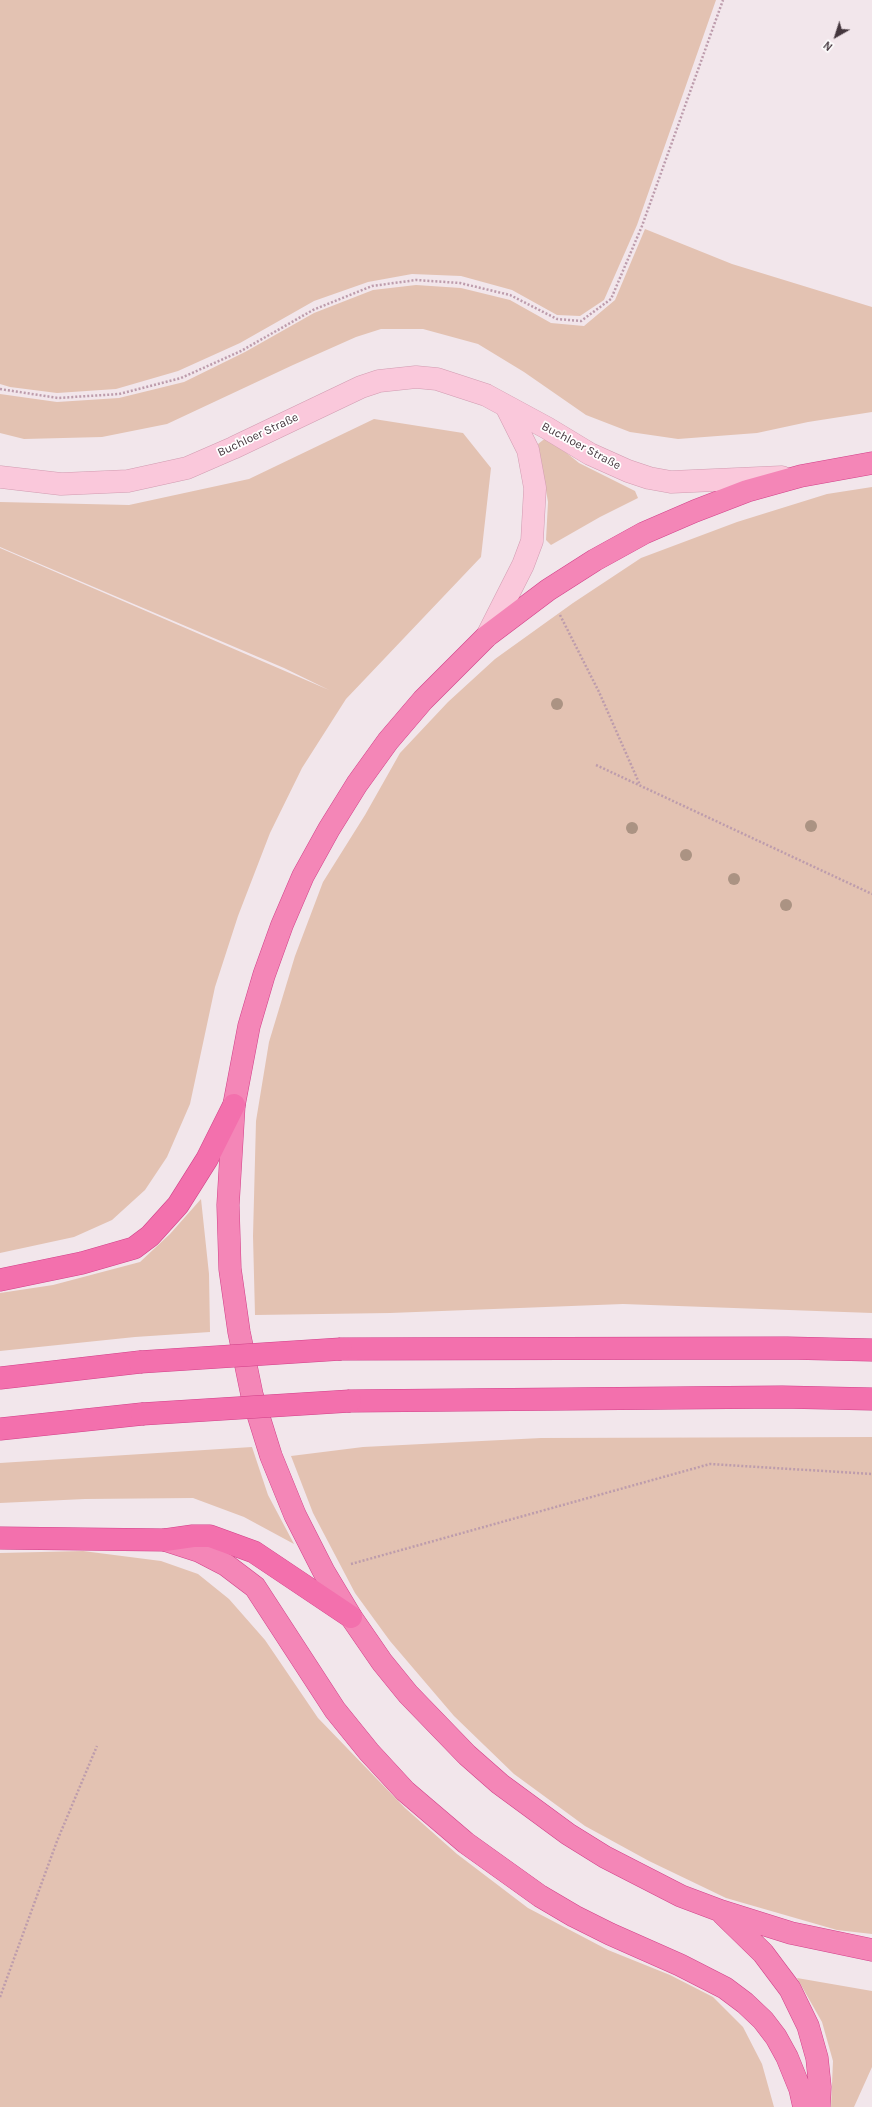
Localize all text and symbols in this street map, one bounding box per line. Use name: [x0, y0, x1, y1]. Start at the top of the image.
north arrow: [816, 16, 856, 56]
text: N: [821, 38, 835, 53]
street label: Buchloer Straße: [215, 410, 301, 460]
street label: Buchloer Straße: [539, 419, 623, 473]

